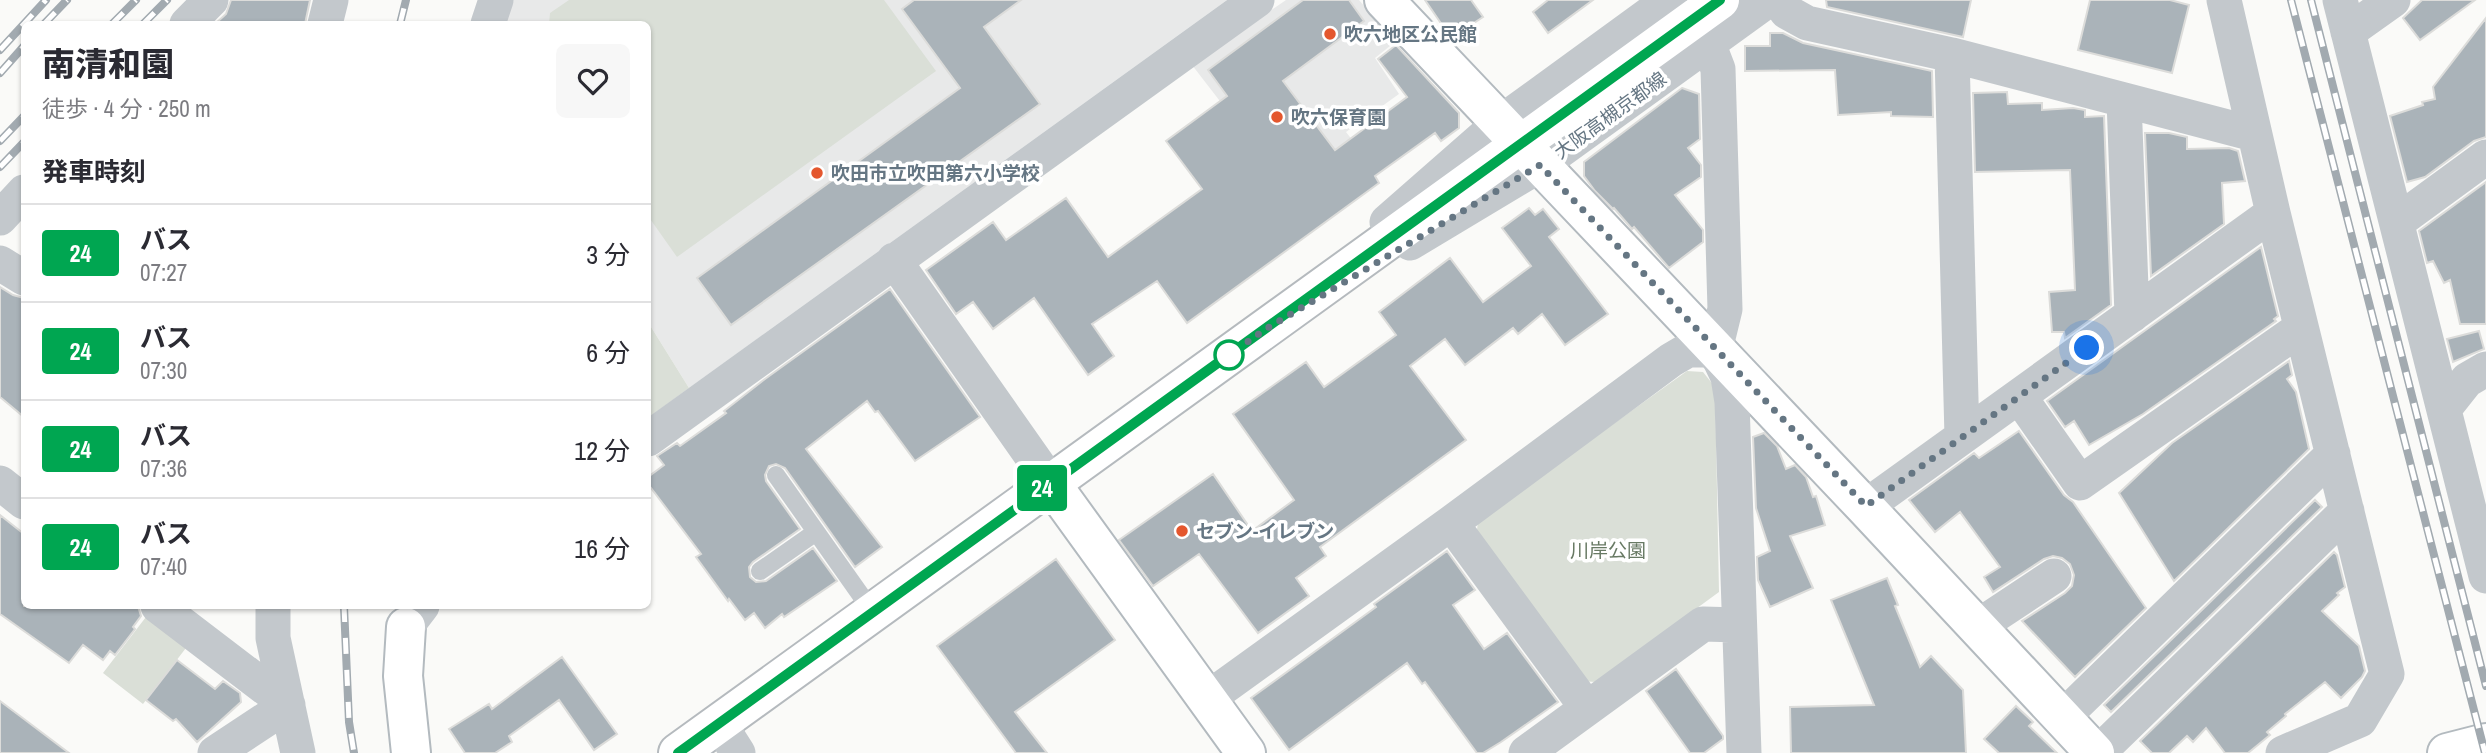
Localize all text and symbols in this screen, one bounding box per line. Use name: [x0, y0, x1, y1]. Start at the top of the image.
place label: 吹六地区公民館: [1344, 21, 1477, 47]
marker: 吹六地区公民館: [1322, 26, 1338, 42]
text: 南清和園: [42, 42, 174, 86]
button: heart: [556, 44, 630, 118]
street label: 大阪高槻京都線: [1549, 65, 1671, 165]
text: 徒歩 · 4 分 · 250 m: [42, 93, 211, 124]
place label: 吹六保育園: [1291, 104, 1386, 130]
marker: 吹六保育園: [1269, 109, 1285, 125]
text: 発車時刻: [42, 154, 146, 189]
place label: 吹田市立吹田第六小学校: [831, 160, 1040, 186]
marker: 吹田市立吹田第六小学校: [809, 165, 825, 181]
text: バス: [140, 222, 192, 257]
text: 24: [70, 237, 91, 269]
text: 3 分: [586, 237, 630, 272]
text: 07:27: [140, 257, 187, 288]
text: バス: [140, 320, 192, 355]
your location: [2069, 330, 2104, 365]
text: 24: [70, 335, 91, 367]
text: 6 分: [586, 335, 630, 370]
unlabelled marker: [1214, 340, 1244, 370]
text: 07:30: [140, 355, 187, 386]
text: バス: [140, 418, 192, 453]
text: 24: [70, 433, 91, 465]
text: 12 分: [574, 433, 630, 468]
text: 07:36: [140, 453, 187, 484]
line badge: 24: [1010, 465, 1074, 511]
text: 24: [1031, 472, 1053, 504]
text: バス: [140, 516, 192, 551]
place label: セブン-イレブン: [1196, 518, 1334, 544]
marker: セブン-イレブン: [1174, 523, 1190, 539]
text: 24: [70, 531, 91, 563]
text: 16 分: [574, 531, 630, 566]
park label: 川岸公園: [1570, 537, 1646, 563]
text: 07:40: [140, 551, 187, 582]

